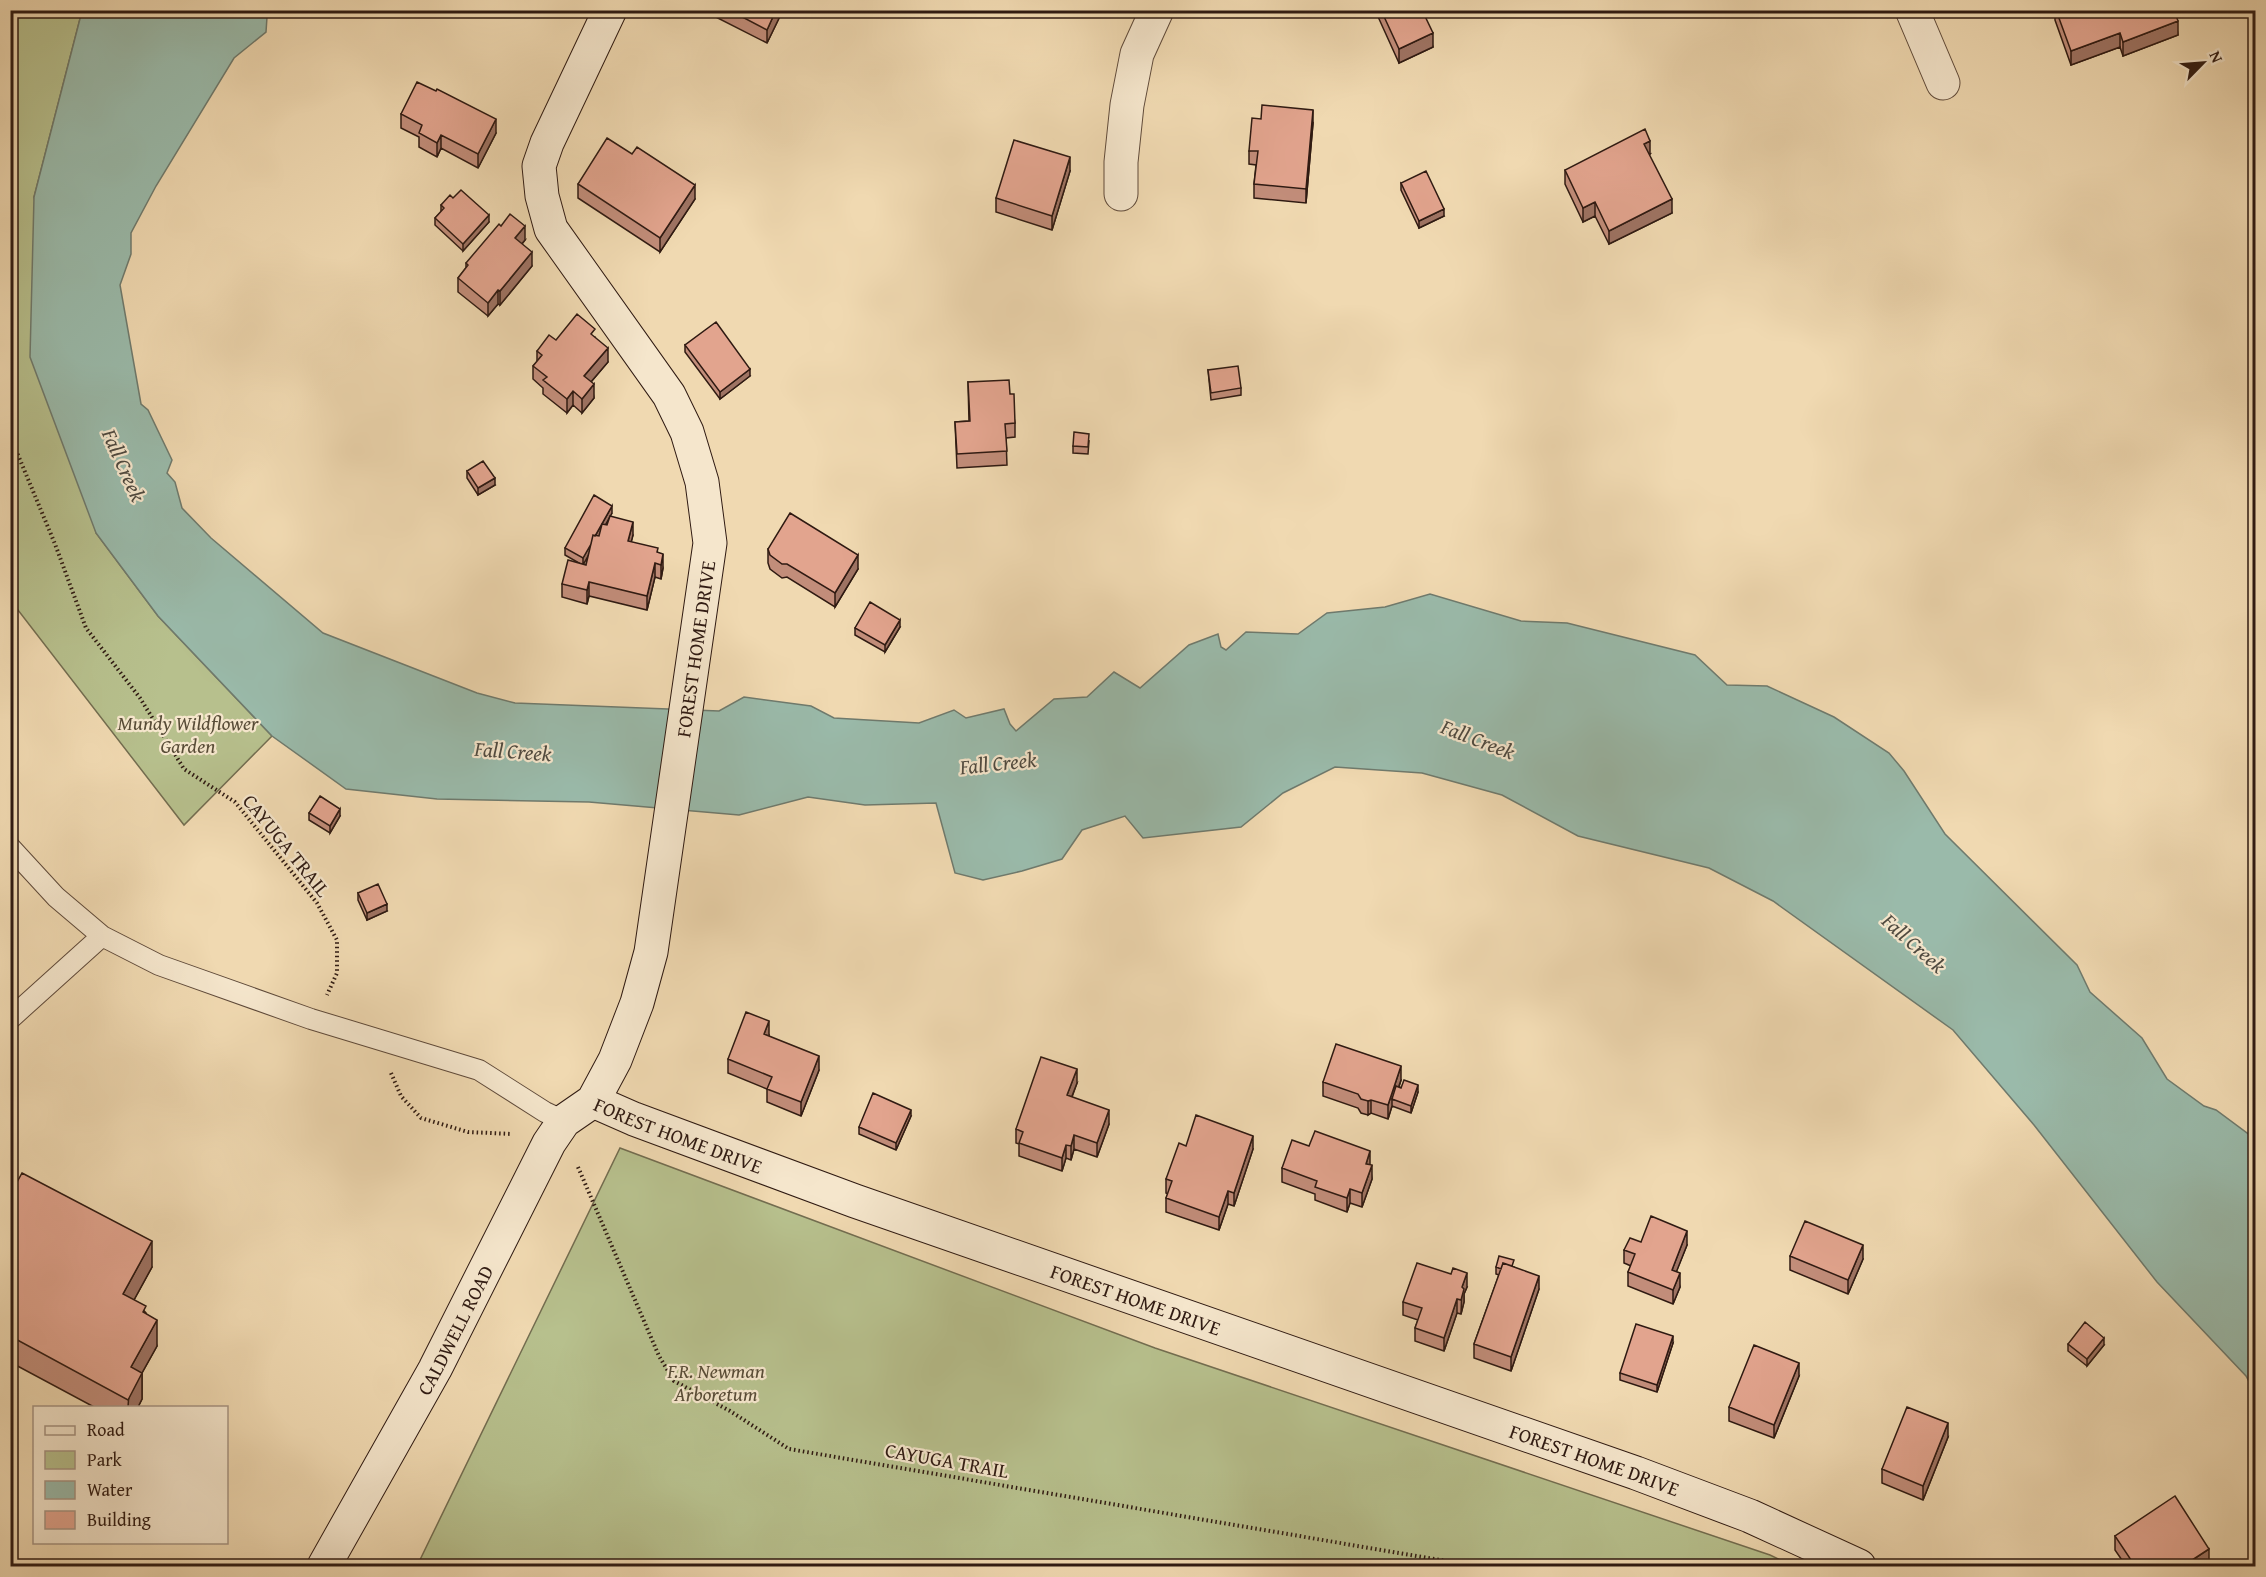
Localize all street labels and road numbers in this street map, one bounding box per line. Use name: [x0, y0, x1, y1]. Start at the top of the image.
street label: FOREST HOME DRIVE: [668, 558, 722, 739]
street label: CAYUGA TRAIL: [236, 787, 338, 903]
street label: FOREST HOME DRIVE: [590, 1089, 767, 1180]
street label: FOREST HOME DRIVE: [1047, 1256, 1225, 1342]
street label: CALDWELL ROAD: [409, 1260, 500, 1400]
street label: FOREST HOME DRIVE: [1506, 1416, 1684, 1503]
street label: CAYUGA TRAIL: [883, 1435, 1011, 1485]

